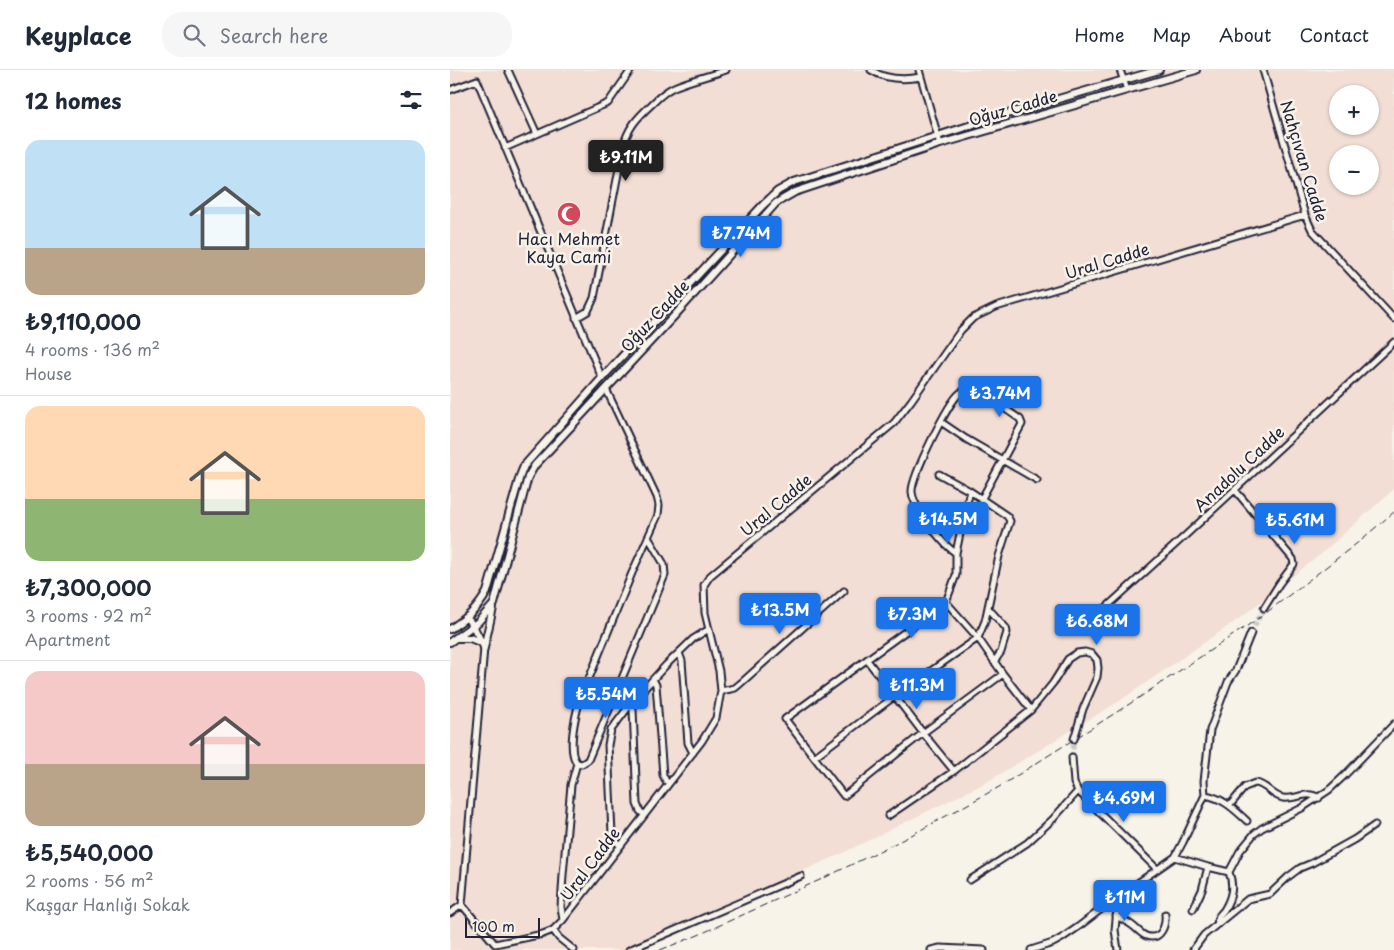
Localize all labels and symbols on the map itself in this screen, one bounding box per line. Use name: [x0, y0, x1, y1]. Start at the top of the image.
street label: Oğuz Cadde: [966, 83, 1060, 131]
street label: Nahçıvan Cadde: [1275, 97, 1335, 224]
pin: ₺9.11M: [585, 140, 667, 182]
mosque icon: Hacı Mehmet Kaya Cami: [556, 201, 582, 227]
pin: ₺7.74M: [700, 216, 782, 258]
place label: Hacı Mehmet Kaya Cami: [518, 226, 620, 268]
street label: Ural Cadde: [1062, 236, 1152, 284]
street label: Oğuz Cadde: [614, 274, 694, 357]
pin: ₺3.74M: [959, 376, 1041, 418]
street label: Anadolu Cadde: [1188, 420, 1289, 517]
street label: Ural Cadde: [734, 467, 816, 541]
pin: ₺14.5M: [907, 502, 989, 544]
pin: ₺5.61M: [1254, 502, 1336, 545]
pin: ₺13.5M: [739, 592, 821, 635]
pin: ₺7.3M: [877, 596, 947, 639]
pin: ₺6.68M: [1056, 604, 1138, 646]
pin: ₺11.3M: [876, 668, 958, 710]
pin: ₺5.54M: [565, 676, 647, 719]
pin: ₺4.69M: [1083, 780, 1165, 823]
street label: Ural Cadde: [553, 821, 625, 905]
pin: ₺11M: [1095, 880, 1155, 922]
scale bar: [465, 915, 540, 938]

